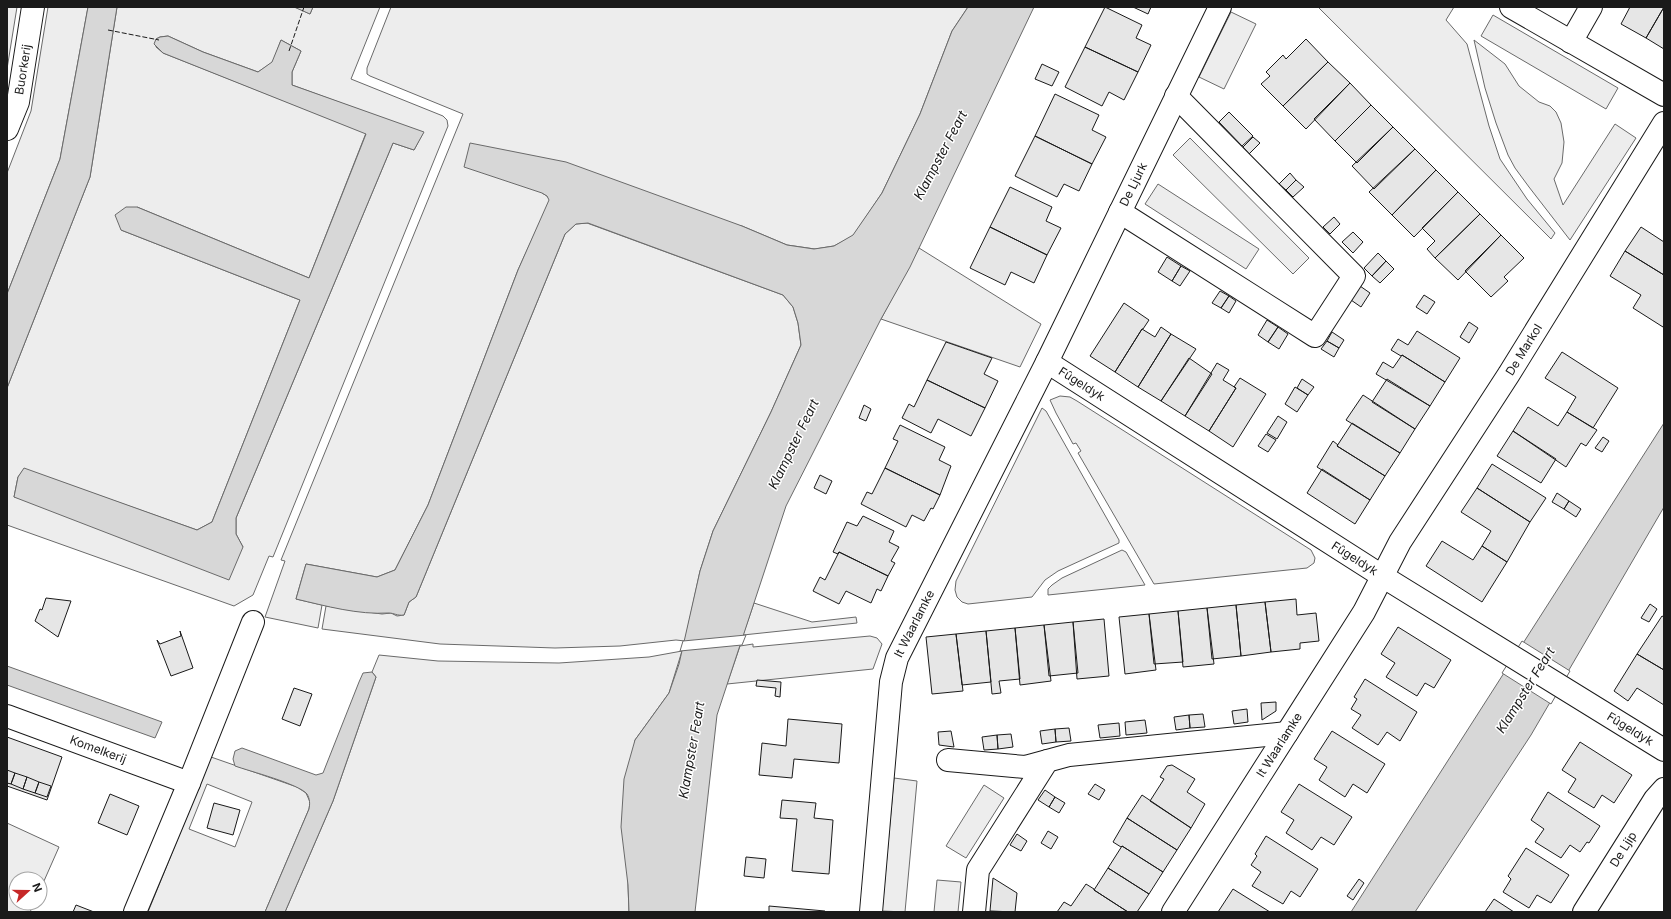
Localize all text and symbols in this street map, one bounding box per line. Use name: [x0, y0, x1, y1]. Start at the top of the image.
street label: Buorkerij: [11, 43, 34, 96]
water label: Klampster Feart: [910, 107, 970, 202]
street label: De Ljurk: [1116, 159, 1150, 209]
street label: De Markol: [1502, 321, 1545, 378]
street label: Fûgeldyk: [1056, 363, 1108, 404]
water label: Klampster Feart: [764, 396, 822, 492]
street label: Fûgeldyk: [1329, 538, 1381, 579]
street label: It Waarlamke: [891, 587, 937, 660]
water label: Klampster Feart: [1492, 643, 1558, 736]
water label: Klampster Feart: [675, 700, 708, 800]
street label: Fûgeldyk: [1604, 709, 1657, 749]
street label: It Waarlamke: [1253, 710, 1305, 780]
street label: Komelkerij: [68, 732, 129, 766]
street label: De Ljip: [1606, 829, 1640, 870]
north arrow: [8, 871, 48, 911]
text: N: [29, 881, 45, 894]

